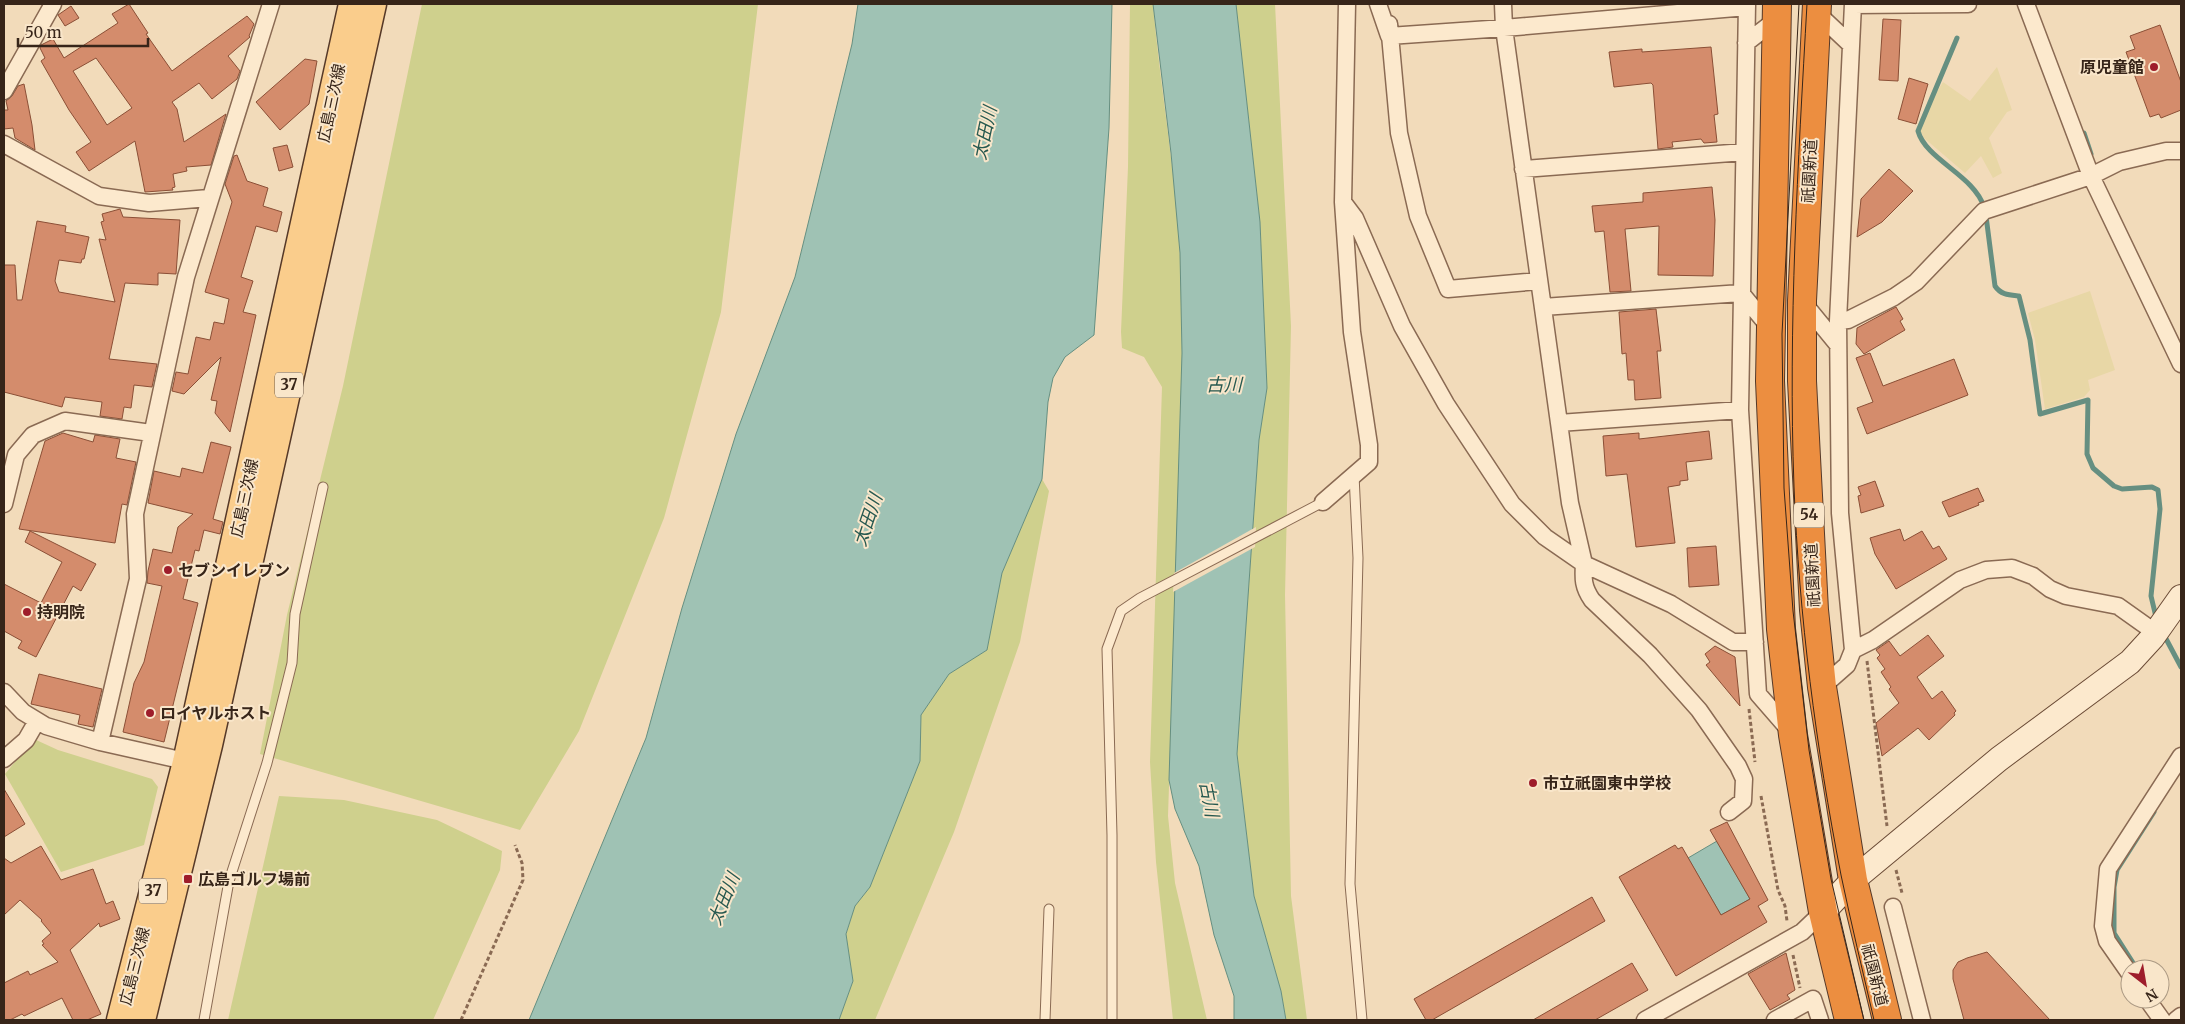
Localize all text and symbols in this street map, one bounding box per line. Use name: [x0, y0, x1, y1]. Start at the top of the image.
scale bar: [18, 15, 148, 47]
text: 50 m: [25, 23, 62, 42]
place label: 原児童館: [2080, 57, 2144, 77]
marker: 原児童館: [2148, 61, 2160, 73]
street label: 広島三次線: [313, 62, 349, 144]
water label: 太田川: [968, 102, 1002, 162]
street label: 祇園新道: [1797, 139, 1821, 203]
road number: 37: [275, 372, 303, 398]
water label: 古川: [1206, 373, 1244, 396]
street label: 広島三次線: [226, 457, 262, 539]
water label: 太田川: [848, 489, 888, 549]
road number: 54: [1794, 502, 1824, 528]
street label: 祇園新道: [1800, 543, 1824, 607]
place label: セブンイレブン: [178, 560, 290, 580]
marker: セブンイレブン: [162, 564, 174, 576]
place label: 持明院: [37, 602, 85, 622]
marker: 持明院: [21, 606, 33, 618]
place label: ロイヤルホスト: [160, 703, 272, 723]
marker: ロイヤルホスト: [144, 707, 156, 719]
place label: 市立祇園東中学校: [1543, 773, 1671, 793]
marker: 市立祇園東中学校: [1527, 777, 1539, 789]
water label: 古川: [1195, 779, 1225, 821]
water label: 太田川: [703, 868, 745, 928]
place label: 広島ゴルフ場前: [198, 869, 310, 889]
marker: 広島ゴルフ場前: [182, 873, 194, 885]
road number: 37: [139, 878, 167, 904]
street label: 広島三次線: [115, 925, 153, 1007]
street label: 祇園新道: [1858, 942, 1892, 1008]
north arrow: [2120, 959, 2170, 1009]
text: N: [2142, 985, 2161, 1006]

